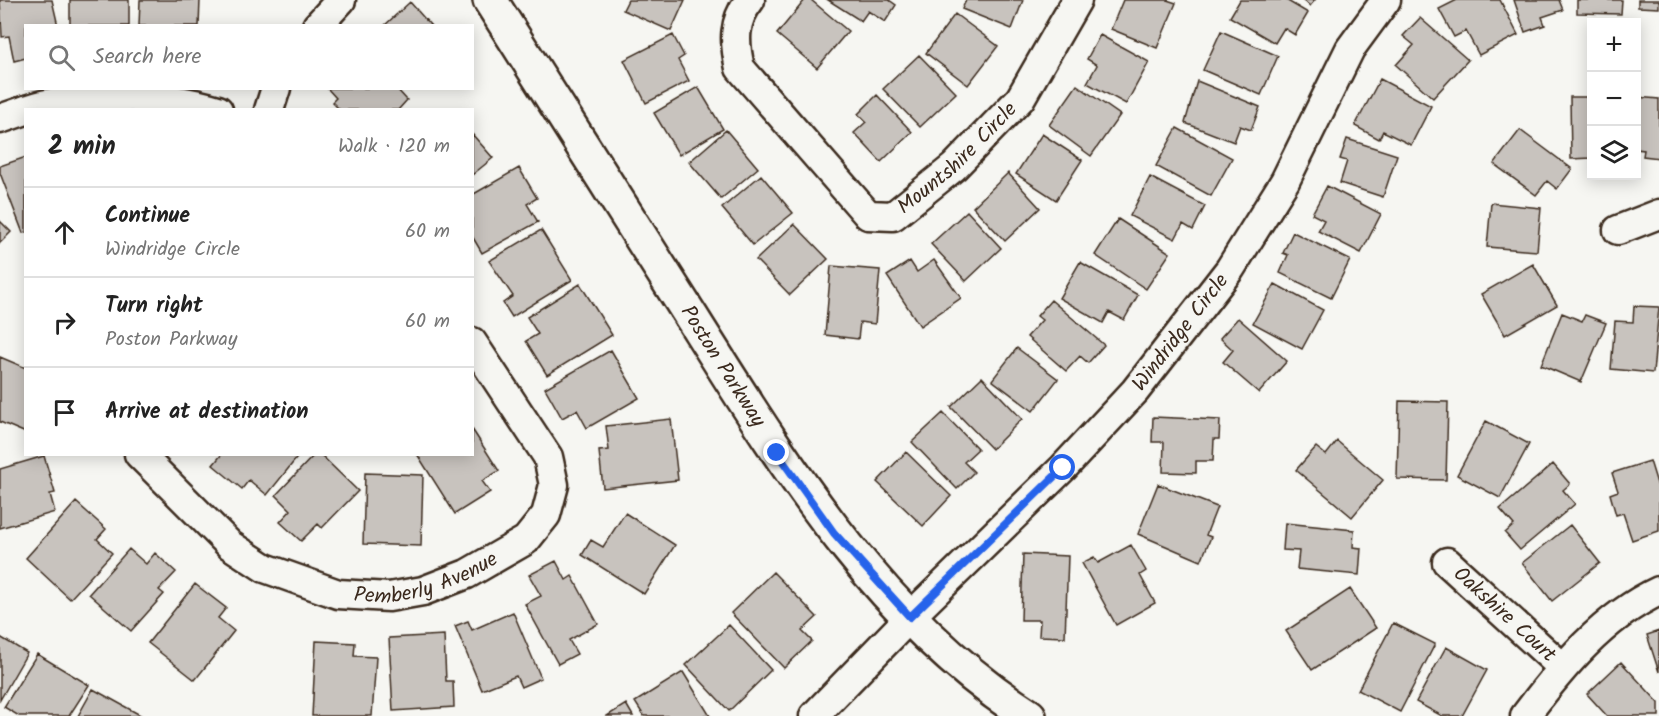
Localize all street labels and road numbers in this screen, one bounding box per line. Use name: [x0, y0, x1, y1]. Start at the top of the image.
street label: Mountshire Circle: [890, 94, 1026, 223]
street label: Windridge Circle: [1124, 266, 1237, 399]
street label: Poston Parkway: [672, 299, 774, 434]
street label: Pemberly Avenue: [353, 543, 505, 614]
street label: Oakshire Court: [1445, 559, 1564, 671]

